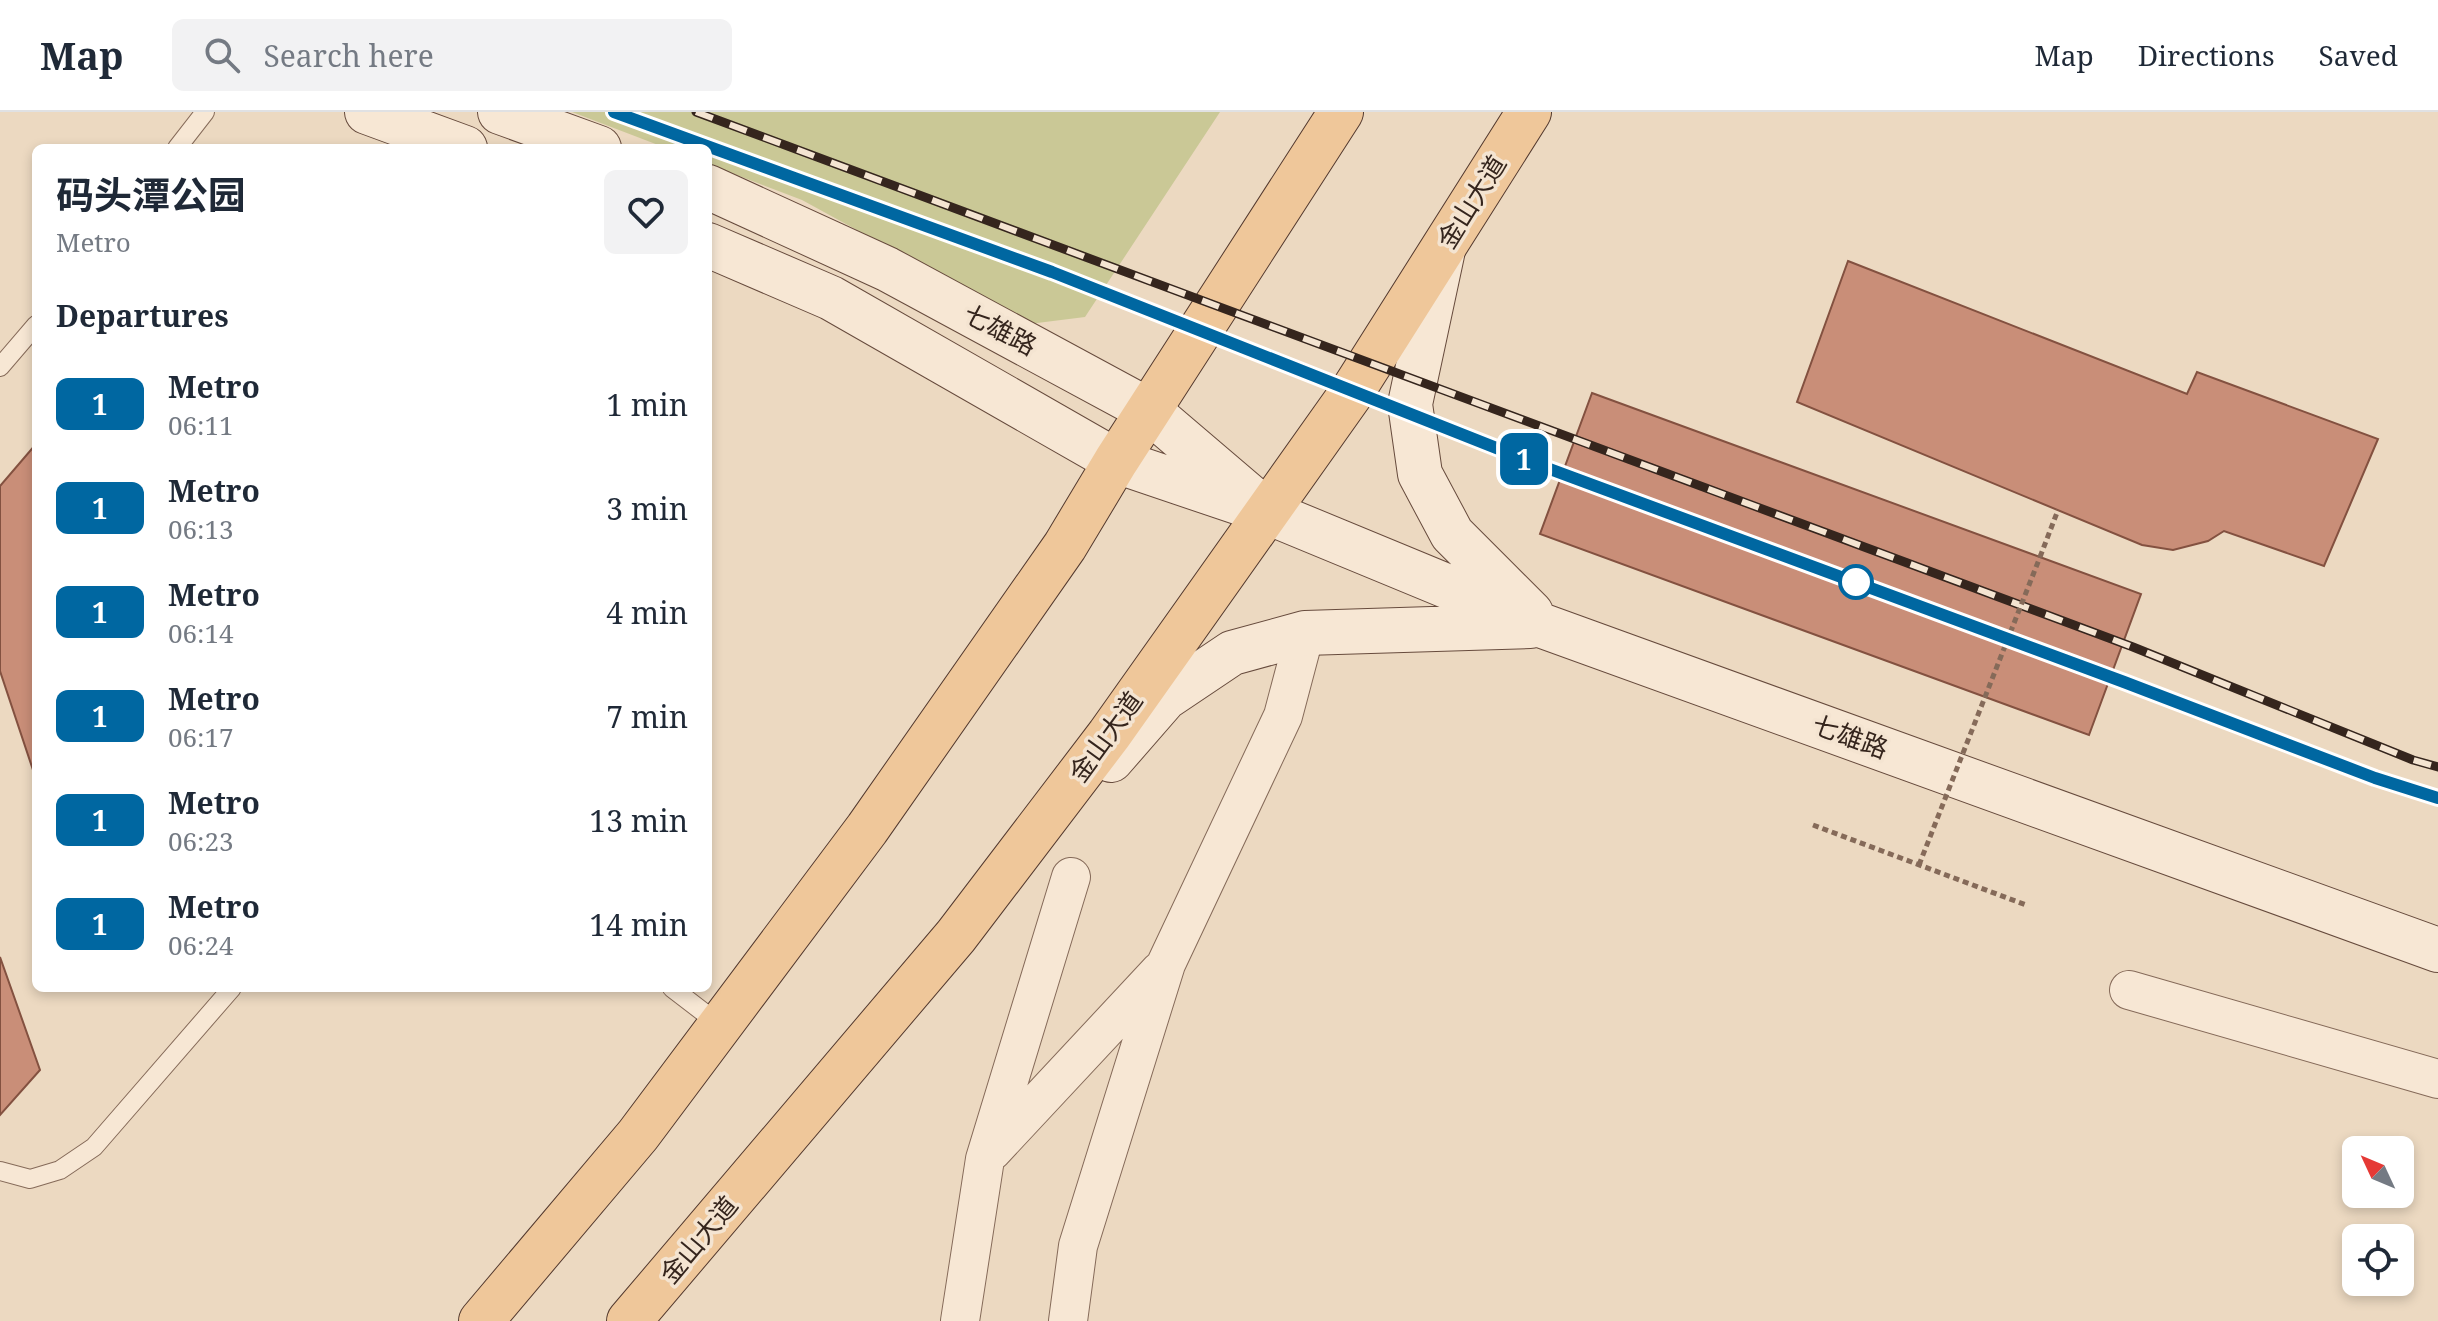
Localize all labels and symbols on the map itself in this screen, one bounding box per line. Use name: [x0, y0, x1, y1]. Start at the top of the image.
street label: 金山大道: [1428, 148, 1514, 255]
street label: 七雄路: [958, 295, 1043, 363]
line badge: 1: [1498, 433, 1550, 485]
unlabelled marker: [1839, 565, 1873, 599]
street label: 金山大道: [1060, 684, 1150, 789]
street label: 七雄路: [1808, 706, 1893, 766]
north arrow: [2342, 1136, 2414, 1208]
street label: 金山大道: [651, 1188, 745, 1291]

